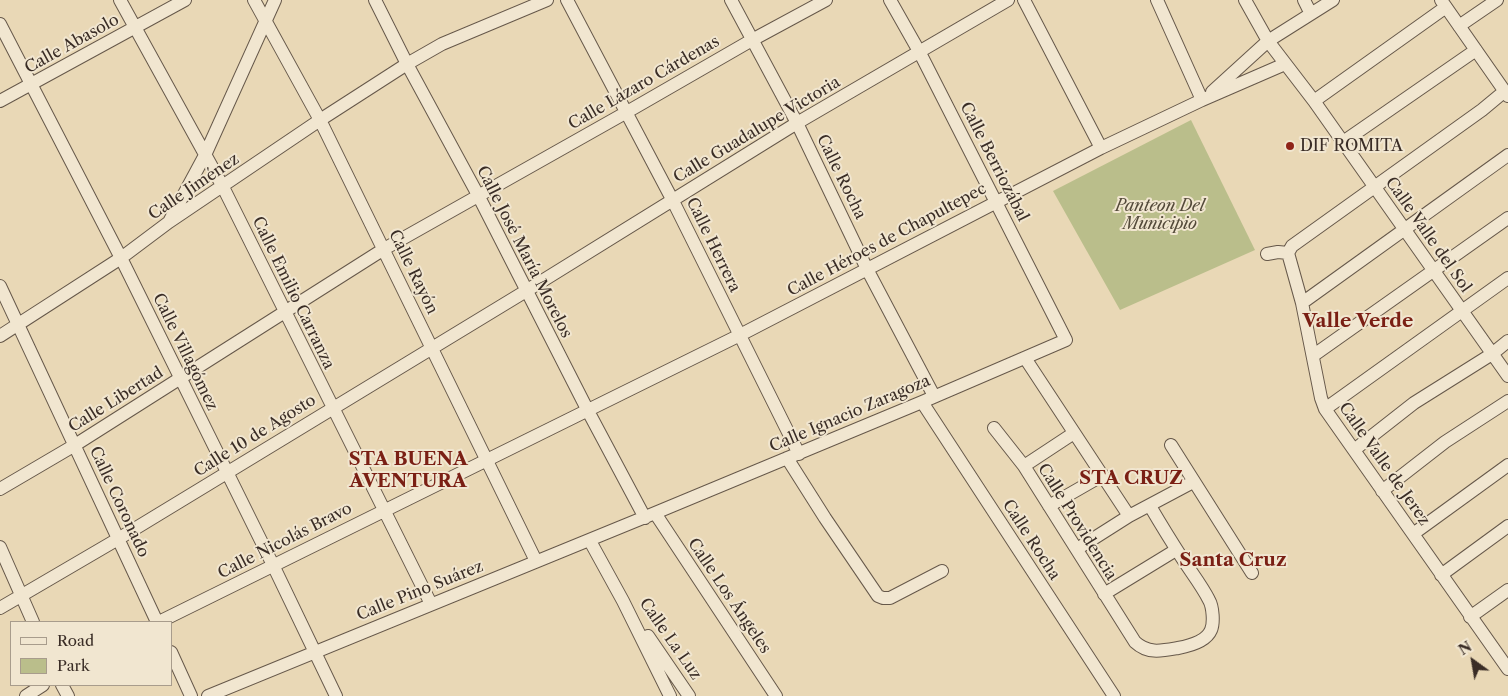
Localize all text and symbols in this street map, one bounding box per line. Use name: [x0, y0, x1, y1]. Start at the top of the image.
street label: Calle Abasolo: [22, 10, 122, 78]
street label: Calle Lázaro Cárdenas: [565, 32, 723, 134]
street label: Calle Guadalupe Victoria: [670, 73, 844, 187]
street label: Calle Berriozábal: [956, 99, 1032, 225]
street label: Calle Rocha: [812, 132, 870, 222]
place label: DIF ROMITA: [1300, 136, 1403, 156]
marker: DIF ROMITA: [1284, 140, 1296, 152]
street label: Calle Jiménez: [145, 150, 243, 224]
street label: Calle José María Morelos: [472, 163, 576, 341]
street label: Calle Valle del Sol: [1381, 174, 1475, 296]
street label: Calle Héroes de Chapultepec: [784, 179, 990, 301]
street label: Calle Herrera: [682, 194, 744, 296]
park label: Panteon Del Municipio: [1115, 196, 1205, 234]
street label: Calle Emilio Carranza: [248, 214, 338, 372]
street label: Calle Rayón: [384, 227, 442, 317]
street label: Calle Villagómez: [148, 290, 222, 414]
district label: Valle Verde: [1303, 311, 1413, 333]
street label: Calle Libertad: [65, 363, 167, 437]
street label: Calle Ignacio Zaragoza: [767, 371, 933, 457]
street label: Calle 10 de Agosto: [191, 391, 319, 481]
street label: Calle Valle de Jerez: [1334, 399, 1434, 529]
street label: Calle Coronado: [85, 444, 153, 560]
district label: STA BUENA AVENTURA: [348, 449, 468, 493]
street label: Calle Providencia: [1033, 460, 1121, 584]
district label: STA CRUZ: [1079, 468, 1183, 490]
street label: Calle Rocha: [998, 496, 1064, 584]
street label: Calle Nicolás Bravo: [215, 499, 355, 583]
street label: Calle Los Ángeles: [683, 535, 775, 657]
district label: Santa Cruz: [1179, 550, 1287, 572]
street label: Calle Pino Suárez: [354, 557, 486, 625]
street label: Calle La Luz: [635, 594, 705, 684]
legend: [10, 621, 172, 686]
text: Road: [57, 631, 94, 650]
north arrow: [1448, 636, 1498, 686]
text: N: [1455, 637, 1475, 659]
text: Park: [57, 656, 90, 675]

